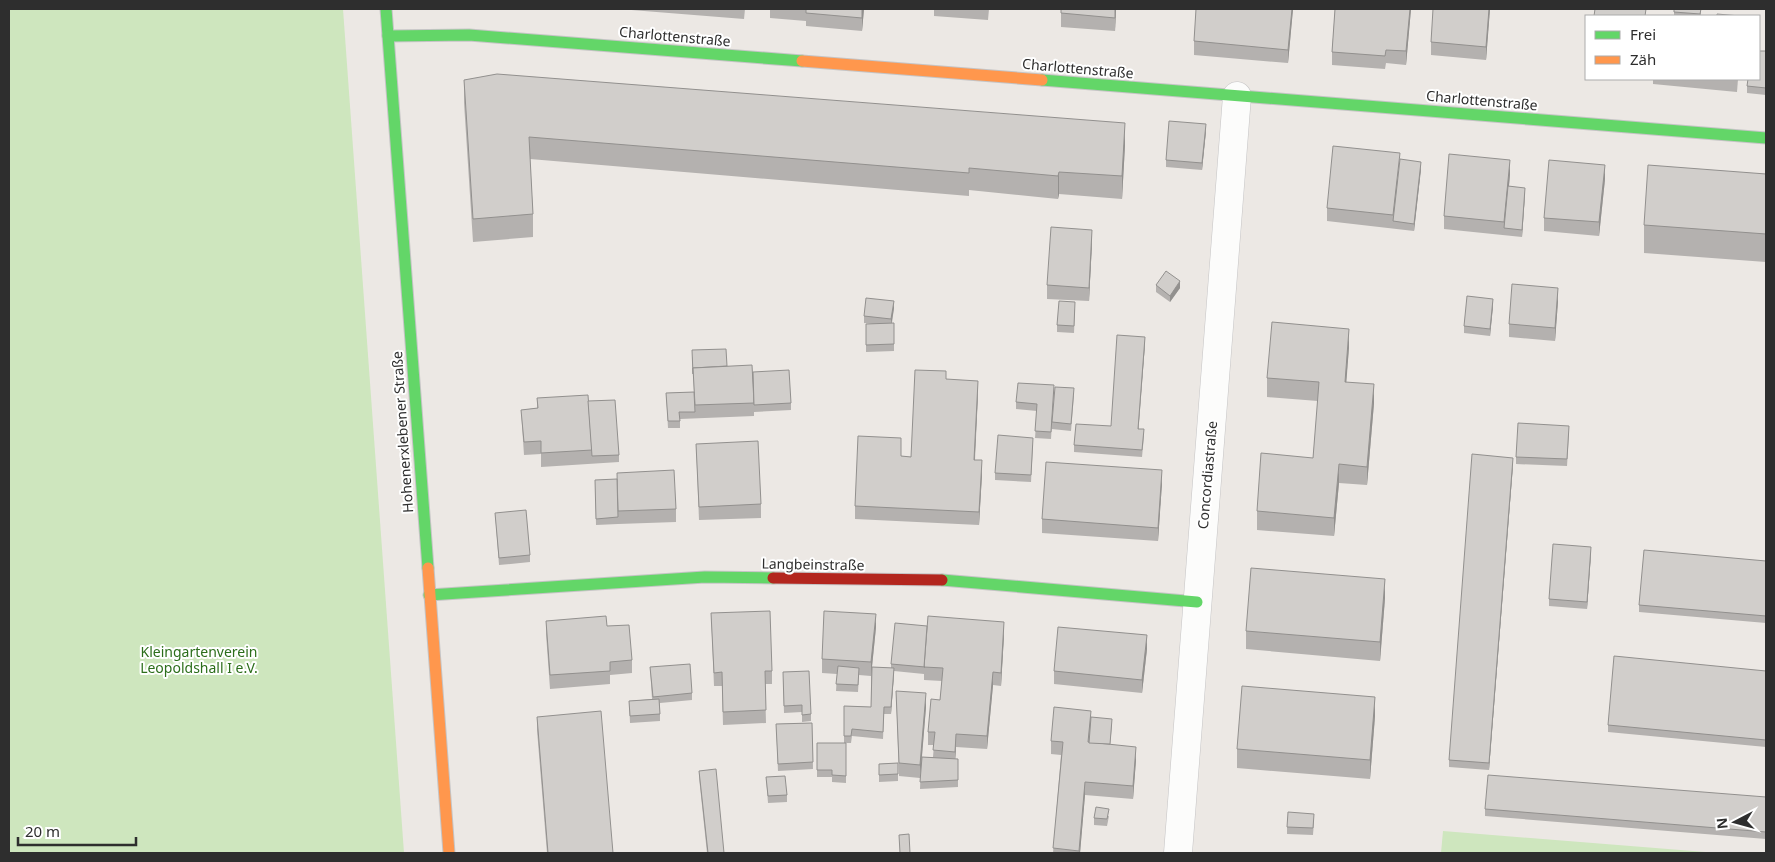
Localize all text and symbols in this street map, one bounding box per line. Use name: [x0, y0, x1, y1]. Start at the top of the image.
legend: [1585, 15, 1760, 80]
street label: Charlottenstraße: [619, 22, 732, 50]
text: Frei: [1630, 24, 1656, 44]
text: Zäh: [1630, 49, 1656, 69]
street label: Charlottenstraße: [1022, 54, 1135, 82]
street label: Charlottenstraße: [1426, 86, 1539, 114]
street label: Hohenerxlebener Straße: [387, 350, 417, 513]
street label: Concordiastraße: [1193, 420, 1221, 530]
street label: Langbeinstraße: [761, 554, 865, 574]
park label: Kleingartenverein Leopoldshall I e.V.: [140, 642, 258, 677]
north arrow: [1710, 797, 1760, 847]
scale bar: [18, 814, 135, 846]
text: N: [1712, 817, 1732, 830]
text: 20 m: [25, 821, 60, 841]

